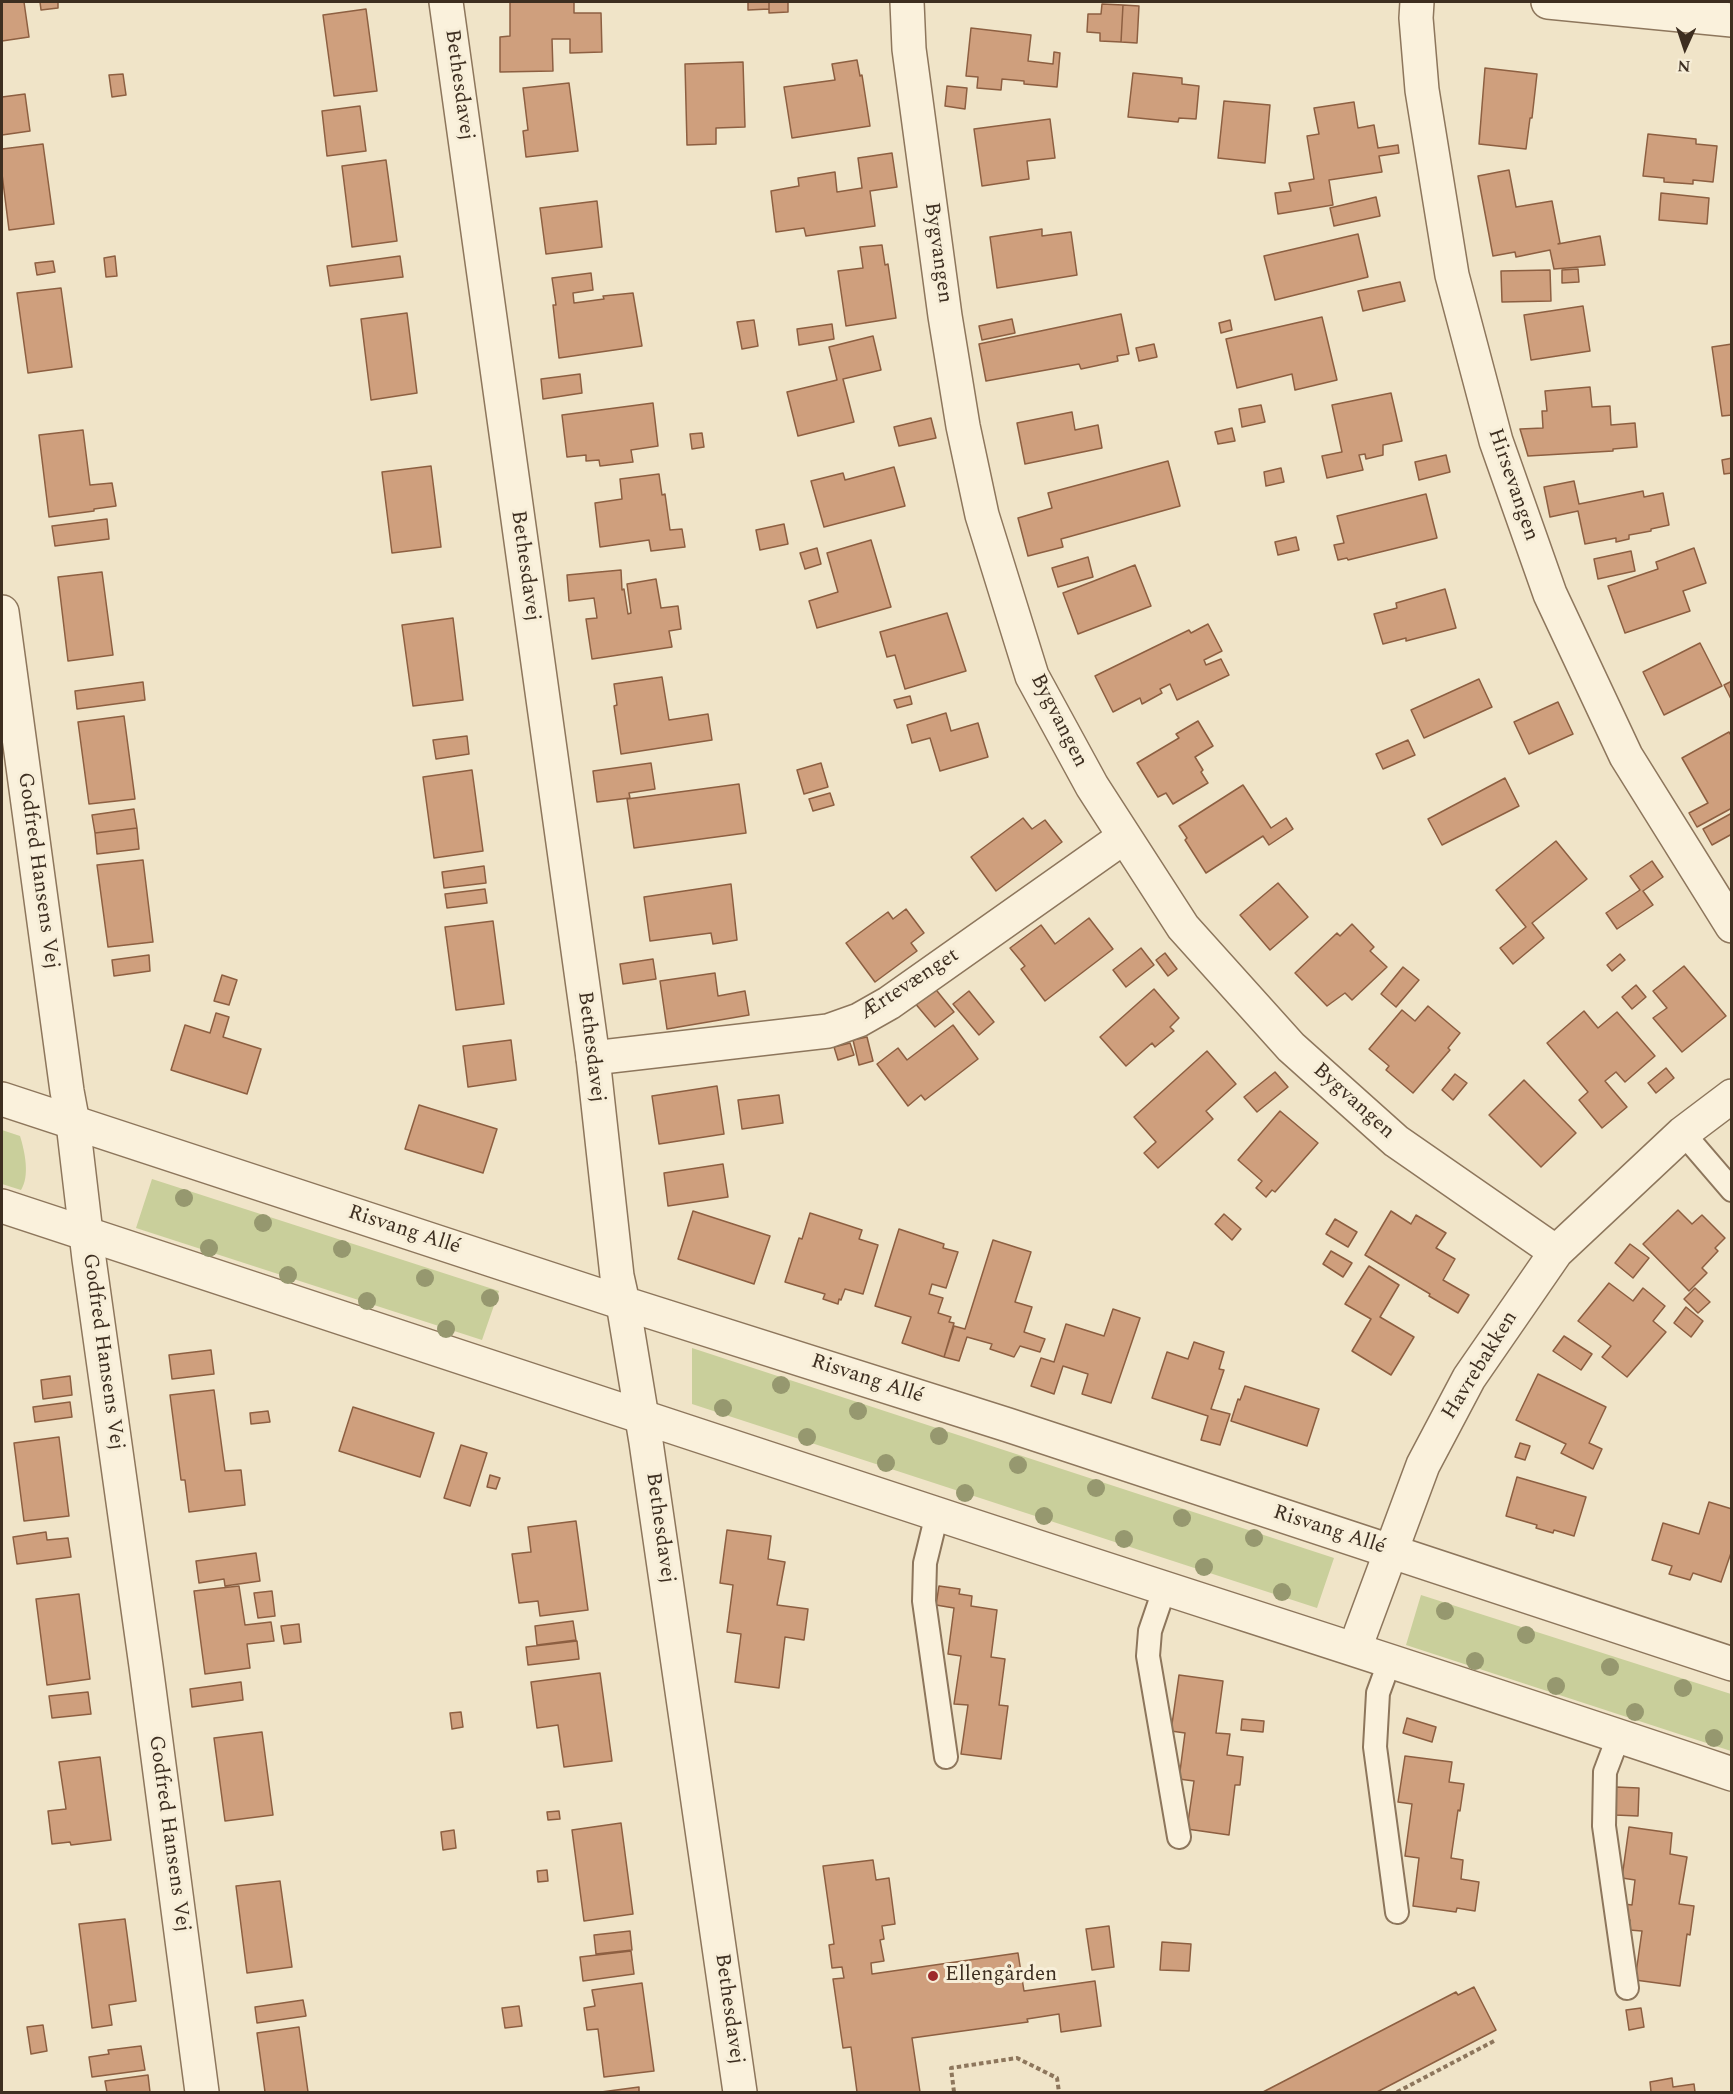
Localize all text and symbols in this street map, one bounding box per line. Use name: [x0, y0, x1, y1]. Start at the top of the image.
north arrow: [1655, 18, 1715, 78]
street label: Bethesdavej: [438, 28, 478, 142]
text: N: [1677, 54, 1691, 78]
street label: Bygvangen: [917, 201, 957, 305]
street label: Hirsevangen: [1481, 425, 1543, 545]
street label: Bethesdavej: [504, 509, 544, 623]
street label: Bygvangen: [1024, 670, 1092, 772]
street label: Godfred Hansens Vej: [11, 771, 63, 971]
street label: Ærtevænget: [856, 944, 964, 1026]
street label: Bethesdavej: [571, 990, 609, 1104]
street label: Bygvangen: [1307, 1059, 1399, 1145]
street label: Risvang Allé: [345, 1201, 463, 1261]
street label: Godfred Hansens Vej: [76, 1252, 128, 1452]
street label: Havrebakken: [1438, 1307, 1524, 1425]
street label: Risvang Allé: [808, 1350, 926, 1410]
street label: Bethesdavej: [639, 1471, 679, 1585]
street label: Risvang Allé: [1270, 1501, 1388, 1561]
street label: Godfred Hansens Vej: [142, 1734, 194, 1934]
street label: Bethesdavej: [708, 1952, 748, 2066]
place label: Ellengården: [945, 1963, 1057, 1989]
marker: Ellengården: [926, 1969, 940, 1983]

